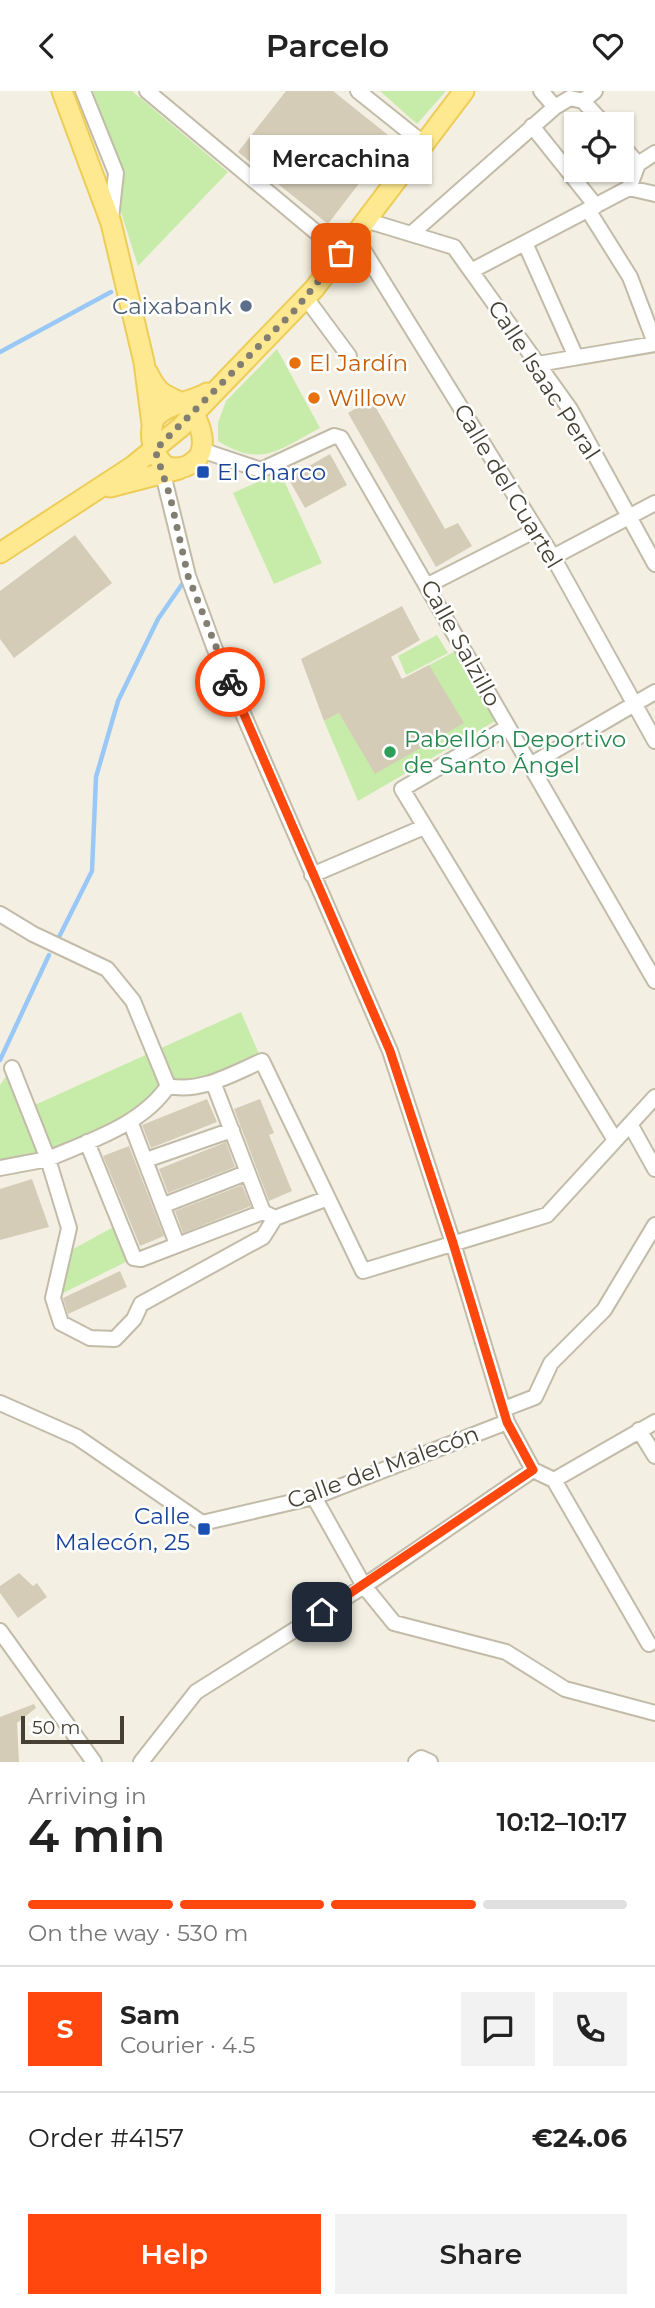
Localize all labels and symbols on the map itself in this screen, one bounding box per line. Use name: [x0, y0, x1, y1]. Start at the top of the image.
callout: Mercachina: [250, 134, 432, 183]
pin: [311, 223, 371, 283]
place label: Caixabank: [112, 292, 232, 320]
street label: Calle Isaac Peral: [482, 295, 606, 465]
marker: Caixabank: [238, 298, 254, 314]
place label: El Jardín: [309, 349, 408, 377]
marker: El Jardín: [287, 355, 303, 371]
place label: Willow: [328, 384, 407, 412]
marker: Willow: [306, 390, 322, 406]
street label: Calle del Cuartel: [448, 399, 568, 573]
place label: El Charco: [217, 458, 326, 486]
marker: El Charco: [195, 464, 211, 480]
street label: Calle Salzillo: [415, 575, 507, 711]
courier: [195, 647, 265, 717]
place label: Pabellón Deportivo de Santo Ángel: [404, 725, 626, 779]
marker: Pabellón Deportivo de Santo Ángel: [382, 744, 398, 760]
street label: Calle del Malecón: [283, 1419, 483, 1515]
place label: Calle Malecón, 25: [55, 1502, 190, 1556]
marker: Calle Malecón, 25: [196, 1521, 212, 1537]
pin: [292, 1582, 352, 1642]
scale bar: [21, 1713, 124, 1745]

